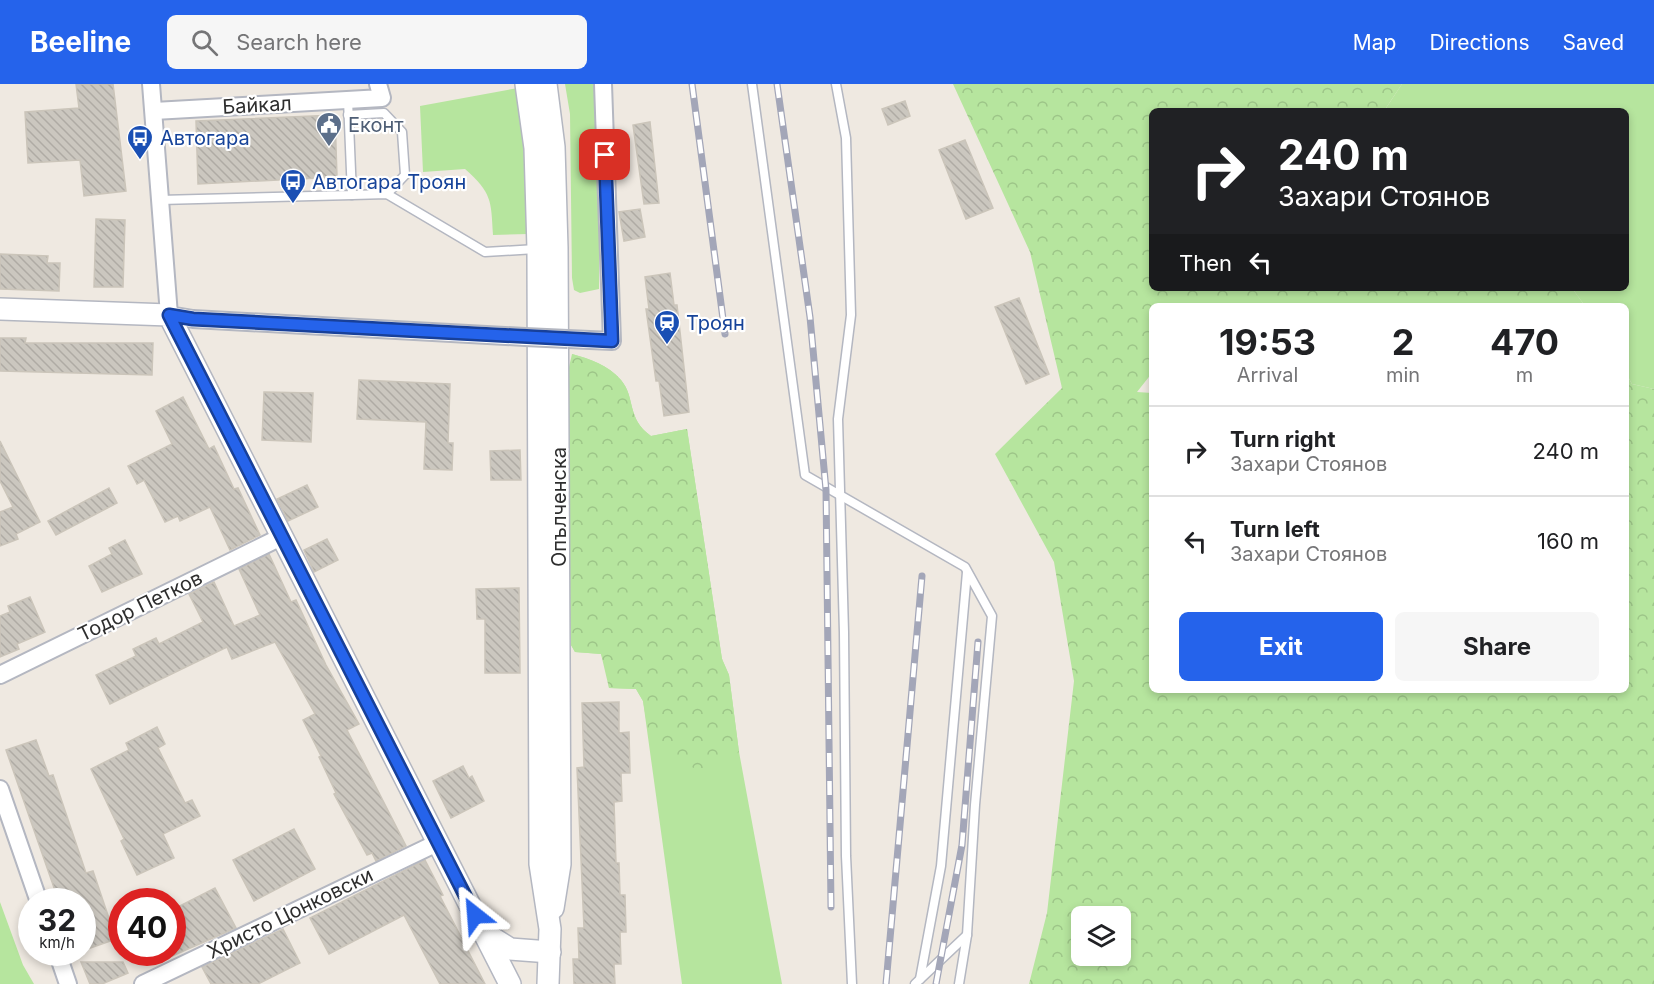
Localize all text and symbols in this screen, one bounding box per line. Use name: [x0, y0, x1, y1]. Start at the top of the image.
search box: [167, 15, 587, 69]
text: Beeline: [30, 25, 131, 59]
icon: search: [188, 26, 221, 59]
text: Search here: [236, 29, 362, 55]
text: Map: [1353, 30, 1396, 55]
text: Directions: [1429, 30, 1530, 55]
text: Saved: [1563, 30, 1624, 55]
street label: Байкал: [222, 91, 292, 119]
public building icon: Еконт: [314, 110, 344, 148]
place label: Еконт: [348, 113, 404, 137]
bus stop icon: Автогара: [125, 123, 155, 161]
place label: Автогара: [160, 126, 250, 150]
pin: [579, 129, 630, 180]
text: 240 m: [1278, 129, 1409, 180]
icon: right: [1179, 132, 1257, 210]
icon: arrive: [588, 138, 621, 171]
bus stop icon: Автогара Троян: [278, 167, 308, 205]
place label: Автогара Троян: [312, 170, 466, 194]
text: Захари Стоянов: [1278, 180, 1490, 213]
icon: left: [1244, 246, 1277, 279]
text: Then: [1179, 250, 1232, 276]
station icon: Троян: [652, 308, 682, 346]
place label: Троян: [686, 311, 745, 335]
text: 19:53: [1219, 320, 1316, 364]
text: 2: [1392, 320, 1414, 364]
text: 470: [1490, 320, 1559, 364]
text: Arrival: [1237, 363, 1298, 387]
text: min: [1386, 363, 1420, 387]
text: m: [1516, 363, 1533, 387]
text: Turn right: [1230, 426, 1336, 452]
icon: right: [1179, 435, 1212, 468]
text: 240 m: [1532, 438, 1599, 464]
street label: Опълченска: [547, 447, 571, 567]
text: Захари Стоянов: [1230, 452, 1387, 476]
text: Turn left: [1230, 516, 1320, 542]
icon: left: [1179, 525, 1212, 558]
text: 160 m: [1537, 528, 1599, 554]
text: Захари Стоянов: [1230, 542, 1387, 566]
street label: Тодор Петков: [74, 565, 206, 647]
button: Exit: [1179, 612, 1383, 681]
button: Share: [1395, 612, 1599, 681]
street label: Христо Цонковски: [203, 862, 377, 964]
position arrow: [443, 883, 507, 947]
speed limit sign: 40: [108, 888, 186, 966]
text: 32: [38, 902, 76, 938]
map controls: [1071, 906, 1131, 966]
button: layers: [1071, 906, 1131, 966]
text: km/h: [39, 933, 75, 952]

